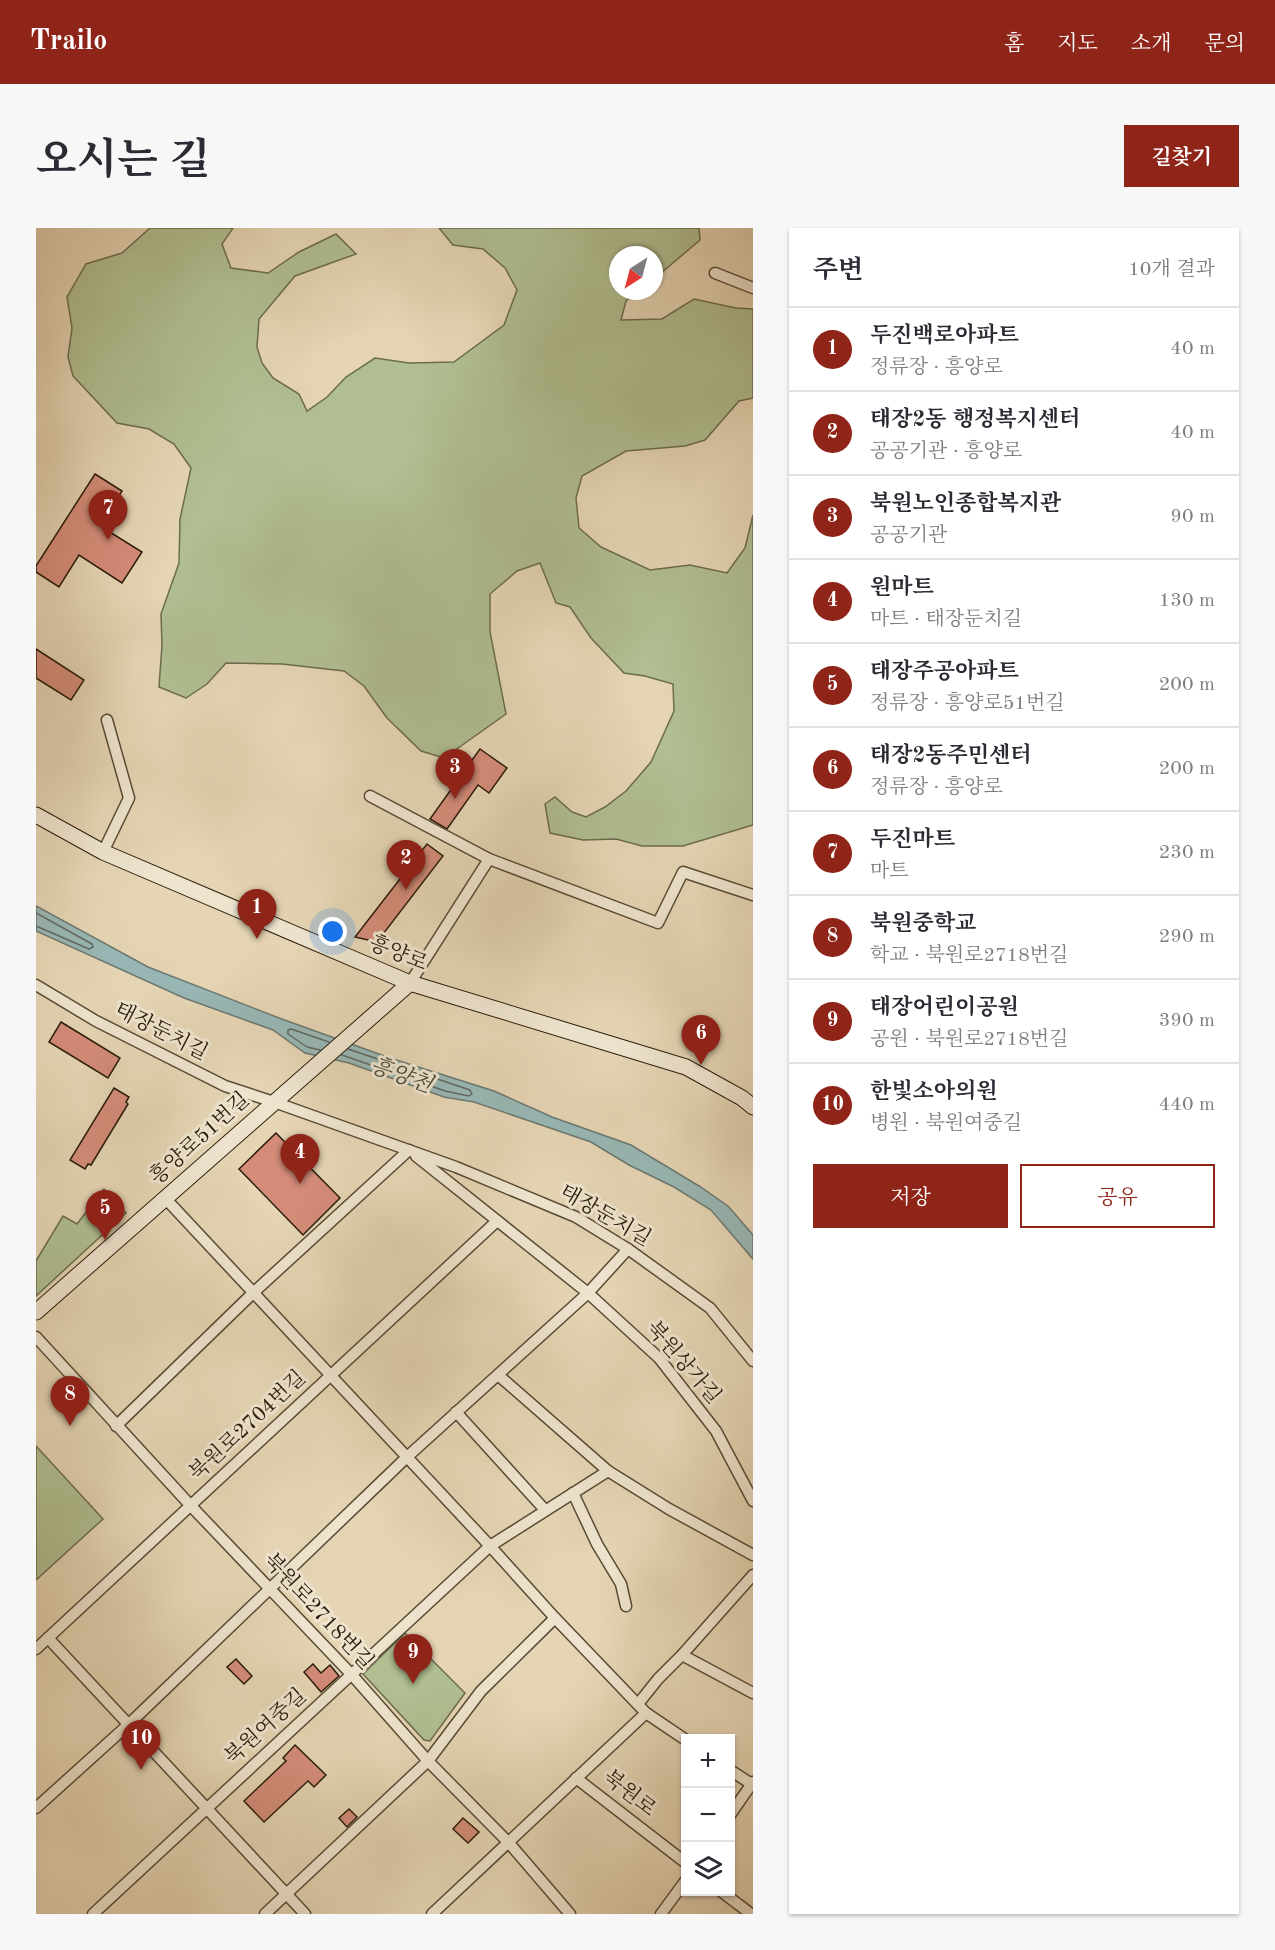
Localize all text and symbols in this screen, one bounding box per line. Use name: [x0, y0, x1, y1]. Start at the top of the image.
text: Trailo: [30, 28, 107, 56]
text: 홈: [1004, 34, 1024, 55]
text: 지도: [1057, 34, 1098, 55]
text: 소개: [1131, 34, 1171, 55]
text: 문의: [1204, 34, 1245, 55]
button: 길찾기: [1124, 125, 1239, 187]
text: 오시는 길: [36, 141, 210, 183]
north arrow: [609, 246, 663, 300]
text: 주변: [813, 258, 863, 284]
text: 10개 결과: [1128, 260, 1215, 280]
text: 두진백로아파트: [870, 325, 1019, 347]
text: 1: [827, 339, 838, 359]
text: 40 m: [1170, 339, 1215, 359]
text: 정류장 · 흥양로: [870, 358, 1003, 378]
text: 태장2동 행정복지센터: [870, 409, 1080, 431]
text: 2: [827, 423, 838, 443]
text: 40 m: [1170, 423, 1215, 443]
text: 공공기관 · 흥양로: [870, 442, 1022, 462]
pin: 7: [88, 490, 128, 540]
text: 북원노인종합복지관: [870, 493, 1061, 515]
text: 3: [827, 507, 838, 527]
text: 90 m: [1170, 507, 1215, 527]
text: 공공기관: [870, 526, 947, 546]
text: 원마트: [870, 577, 934, 599]
text: 4: [827, 591, 838, 611]
text: 130 m: [1159, 591, 1215, 611]
text: 마트 · 태장둔치길: [870, 610, 1022, 630]
text: 태장주공아파트: [870, 661, 1019, 683]
text: 5: [827, 675, 838, 695]
text: 200 m: [1159, 675, 1215, 695]
text: 정류장 · 흥양로51번길: [870, 694, 1065, 714]
text: 태장2동주민센터: [870, 745, 1032, 767]
pin: 3: [436, 750, 474, 799]
text: 6: [827, 759, 838, 779]
text: 200 m: [1159, 759, 1215, 779]
text: 정류장 · 흥양로: [870, 778, 1003, 798]
text: 두진마트: [870, 829, 955, 851]
pin: 2: [386, 840, 425, 890]
text: 7: [827, 843, 838, 863]
text: 230 m: [1159, 843, 1215, 863]
text: 마트: [870, 862, 909, 882]
pin: 1: [238, 890, 276, 939]
text: 북원중학교: [870, 913, 976, 935]
your location: [318, 917, 347, 946]
text: 8: [827, 927, 838, 947]
text: 290 m: [1159, 927, 1215, 947]
street label: 흥양로: [366, 930, 431, 975]
text: 학교 · 북원로2718번길: [870, 946, 1068, 966]
text: 태장어린이공원: [870, 997, 1019, 1019]
street label: 태장둔치길: [111, 998, 212, 1064]
text: 9: [827, 1011, 838, 1031]
text: 390 m: [1159, 1011, 1215, 1031]
pin: 6: [682, 1016, 720, 1065]
text: 공원 · 북원로2718번길: [870, 1030, 1068, 1050]
water label: 흥양천: [367, 1053, 437, 1098]
text: 한빛소아의원: [870, 1081, 998, 1103]
street label: 흥양로51번길: [144, 1087, 254, 1189]
text: 10: [821, 1095, 844, 1115]
text: 440 m: [1159, 1095, 1215, 1115]
text: 병원 · 북원여중길: [870, 1114, 1022, 1134]
pin: 4: [280, 1134, 320, 1184]
button: 저장: [813, 1164, 1008, 1228]
button: 공유: [1020, 1164, 1215, 1228]
street label: 태장둔치길: [556, 1180, 655, 1250]
pin: 5: [86, 1190, 124, 1240]
street label: 북원상가길: [642, 1316, 726, 1408]
street label: 북원로2704번길: [184, 1365, 310, 1485]
pin: 8: [51, 1376, 90, 1426]
street label: 북원로2718번길: [259, 1548, 379, 1674]
pin: 9: [394, 1634, 433, 1684]
street label: 북원여중길: [219, 1683, 311, 1769]
pin: 10: [122, 1720, 160, 1770]
map controls: [681, 1734, 735, 1896]
button: +: [681, 1734, 735, 1788]
street label: 북원로: [599, 1765, 661, 1821]
button: −: [681, 1788, 735, 1842]
button: layers: [681, 1842, 735, 1896]

